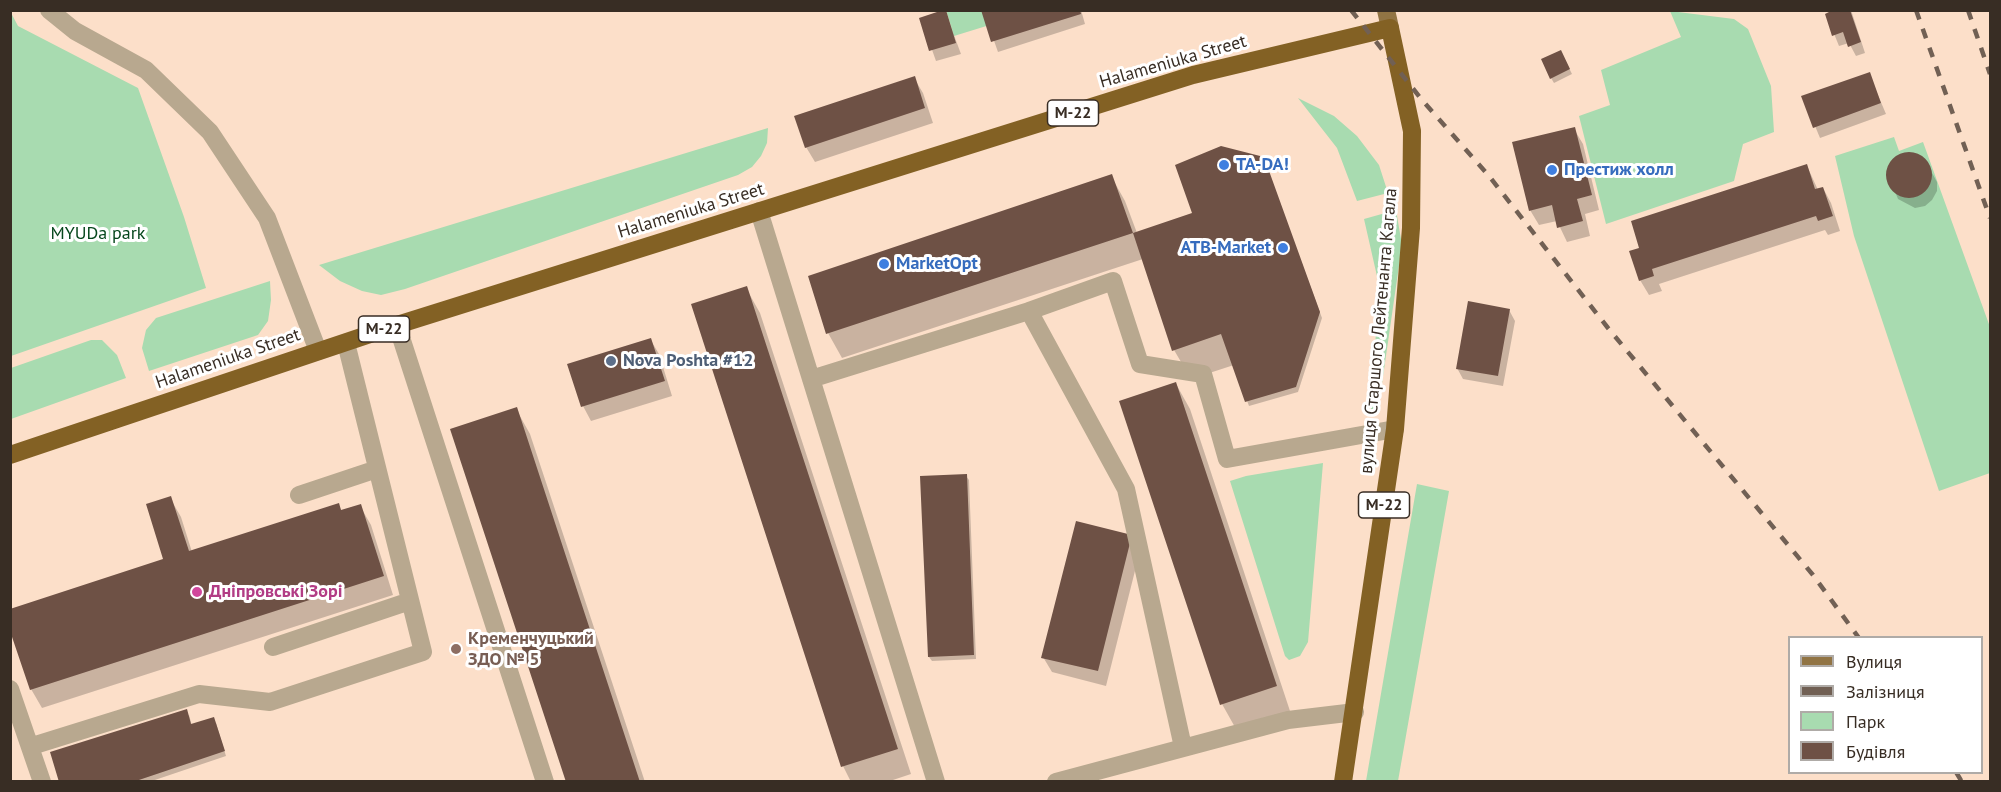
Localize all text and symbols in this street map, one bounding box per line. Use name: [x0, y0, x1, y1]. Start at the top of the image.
street label: Halameniuka Street: [1097, 31, 1249, 93]
road number: М-22: [1048, 100, 1098, 126]
place label: TA-DA!: [1236, 154, 1289, 176]
marker: TA-DA!: [1217, 158, 1231, 172]
place label: Престиж холл: [1564, 159, 1674, 181]
marker: Престиж холл: [1545, 163, 1559, 177]
street label: Halameniuka Street: [615, 179, 767, 243]
street label: вулиця Старшого Лейтенанта Кагала: [1356, 187, 1402, 475]
park label: MYUDa park: [51, 223, 145, 245]
place label: ATB-Market: [1180, 237, 1271, 259]
marker: ATB-Market: [1276, 241, 1290, 255]
place label: MarketOpt: [896, 253, 978, 275]
marker: MarketOpt: [877, 257, 891, 271]
road number: М-22: [358, 316, 410, 342]
street label: Halameniuka Street: [153, 324, 303, 394]
place label: Nova Poshta #12: [623, 350, 753, 372]
marker: Nova Poshta #12: [604, 354, 618, 368]
road number: М-22: [1358, 492, 1410, 518]
place label: Дніпровські Зорі: [209, 581, 343, 603]
marker: Дніпровські Зорі: [190, 585, 204, 599]
place label: Кременчуцький ЗДО № 5: [468, 628, 594, 670]
legend: [1788, 636, 1983, 774]
marker: Кременчуцький ЗДО № 5: [449, 642, 463, 656]
text: Вулиця: [1846, 650, 1902, 673]
text: Залізниця: [1846, 680, 1924, 703]
text: Парк: [1846, 710, 1885, 733]
text: Будівля: [1846, 740, 1905, 763]

